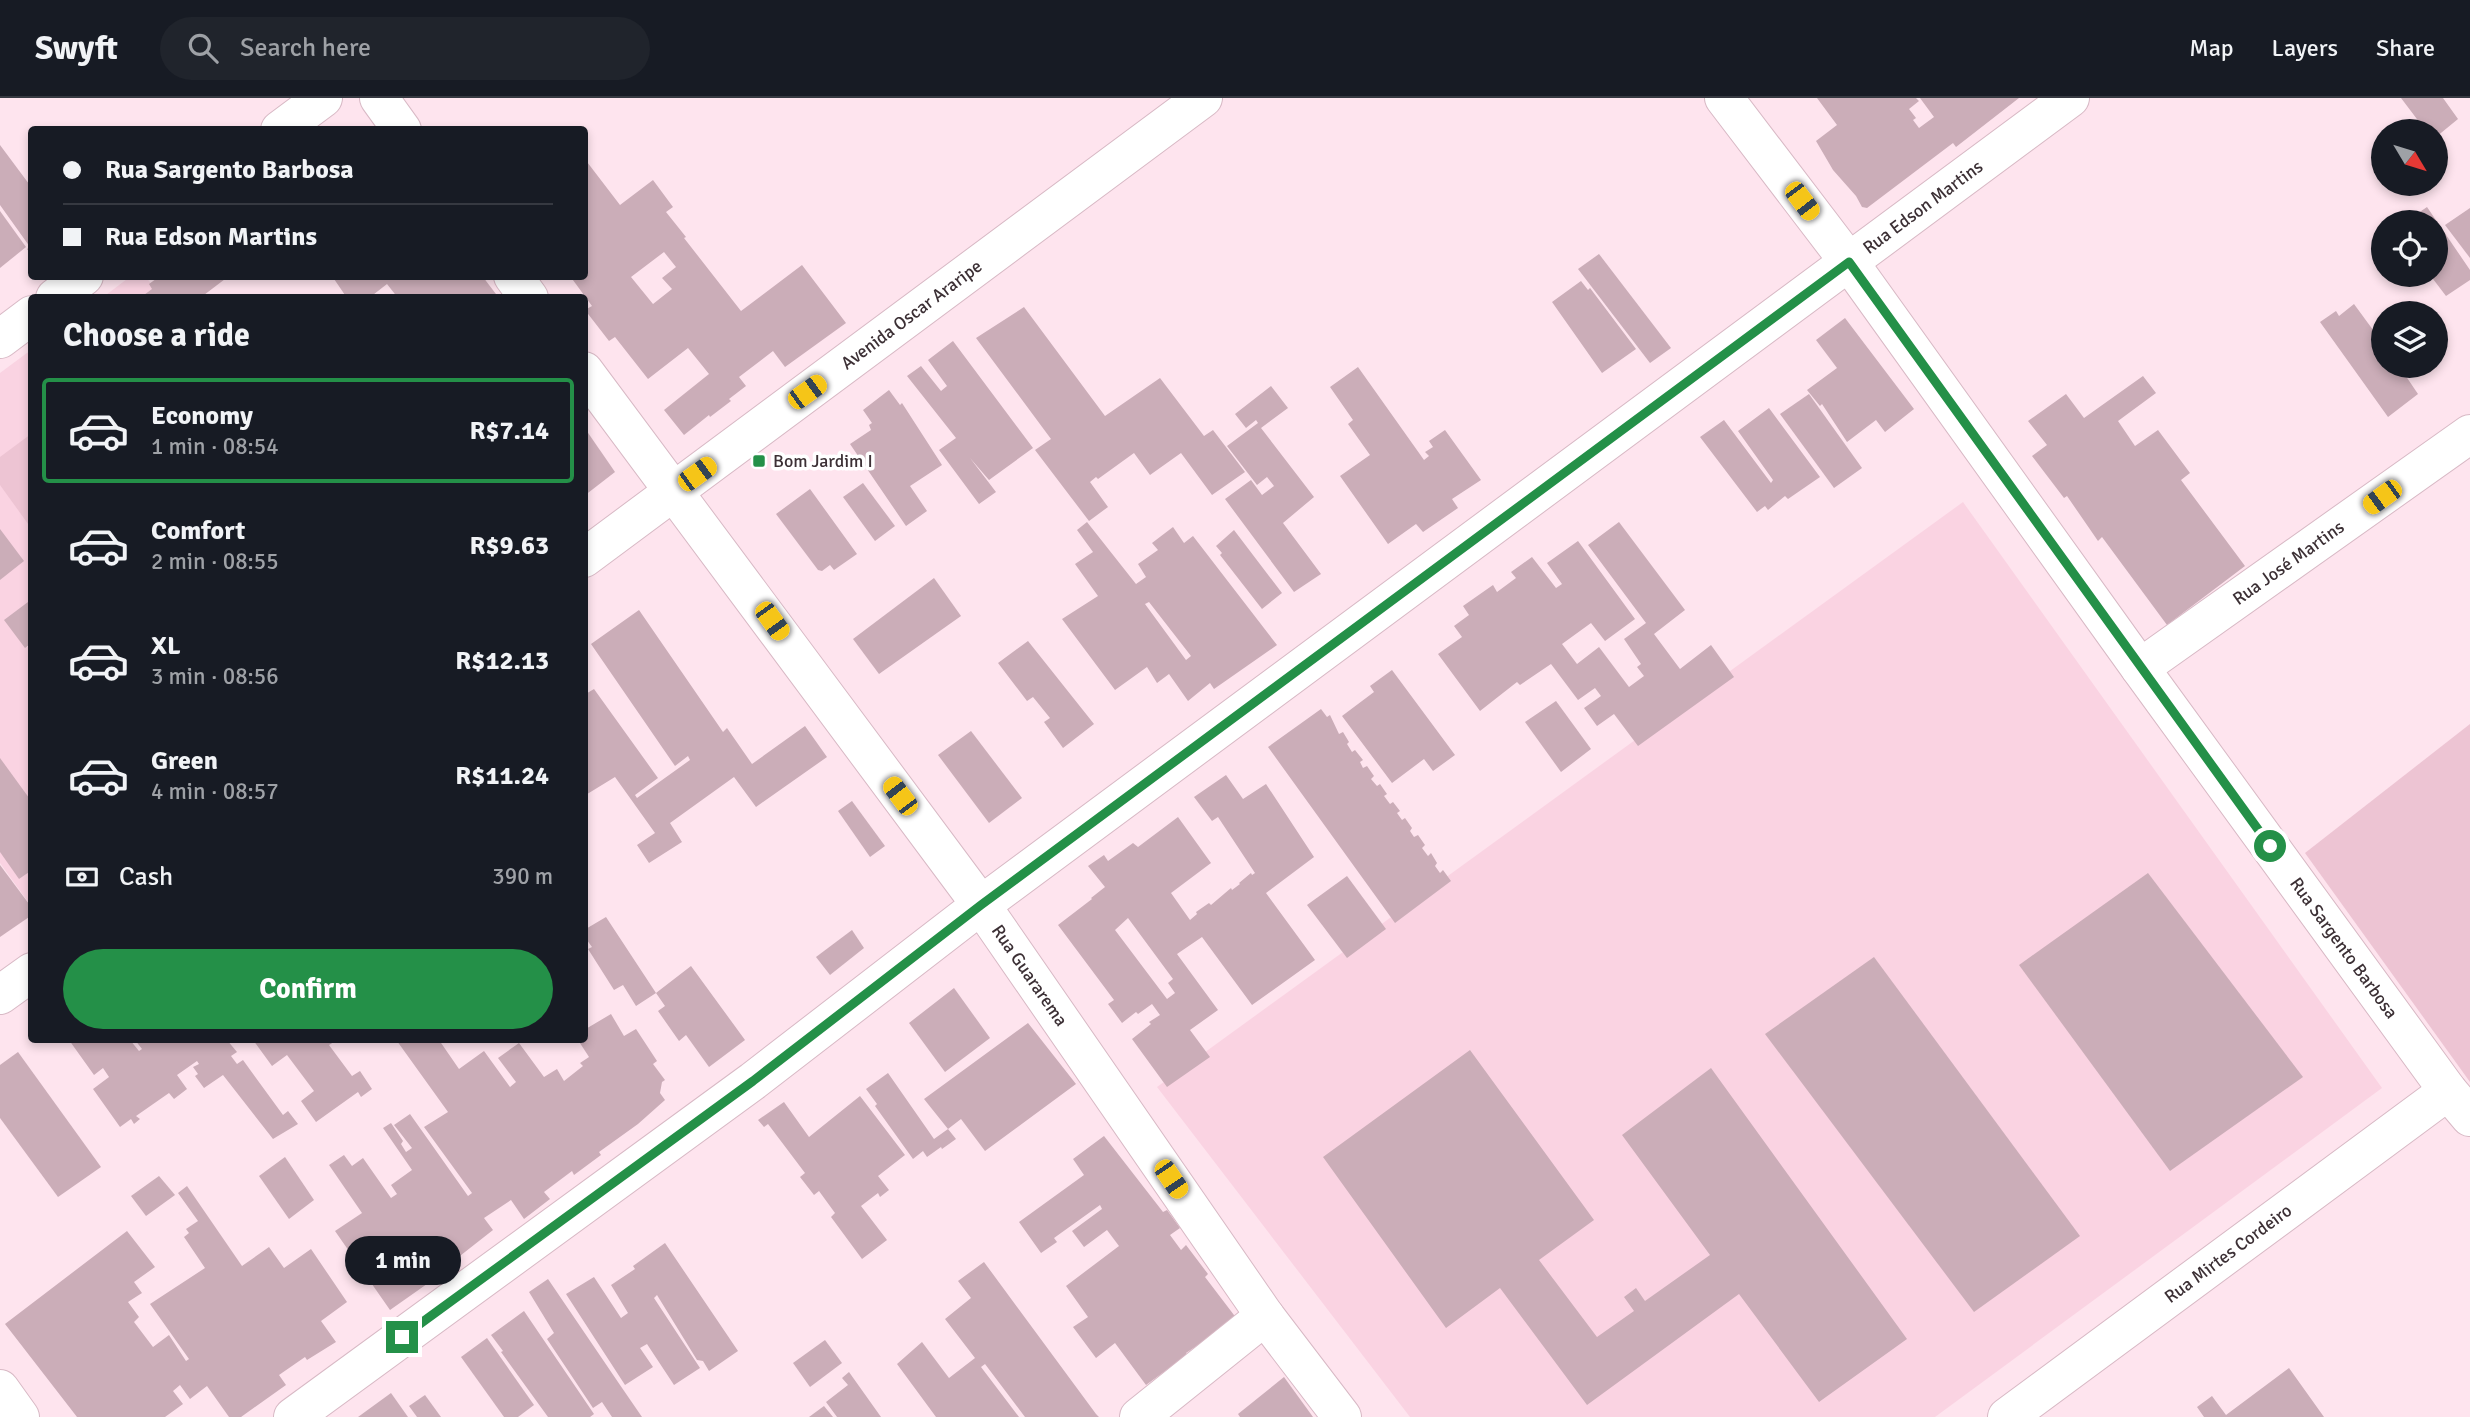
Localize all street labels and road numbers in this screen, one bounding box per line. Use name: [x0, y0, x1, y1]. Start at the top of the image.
street label: Rua Edson Martins: [1859, 155, 1987, 259]
street label: Avenida Oscar Araripe: [837, 255, 986, 374]
street label: Rua José Martins: [2228, 516, 2349, 610]
street label: Rua Sargento Barbosa: [2285, 873, 2403, 1023]
street label: Rua Guararema: [987, 920, 1072, 1030]
street label: Rua Mirtes Cordeiro: [2160, 1199, 2296, 1308]

